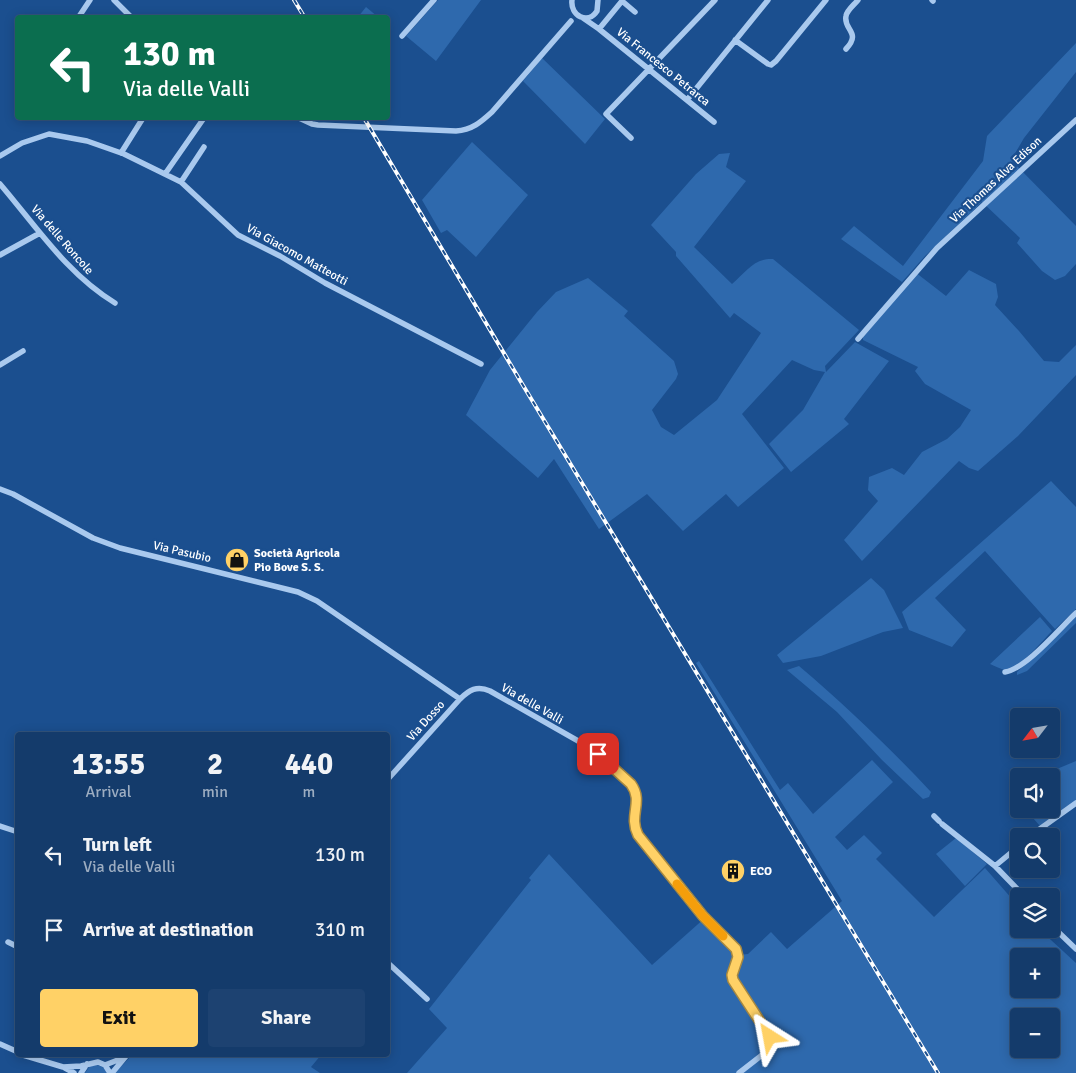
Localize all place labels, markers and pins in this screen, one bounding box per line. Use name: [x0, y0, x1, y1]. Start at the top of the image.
place label: Società Agricola Pio Bove S. S.: [254, 546, 340, 575]
shop icon: Società Agricola Pio Bove S. S.: [224, 547, 250, 573]
pin: [577, 733, 619, 775]
building icon: ECO: [720, 858, 746, 884]
place label: ECO: [750, 864, 772, 879]

